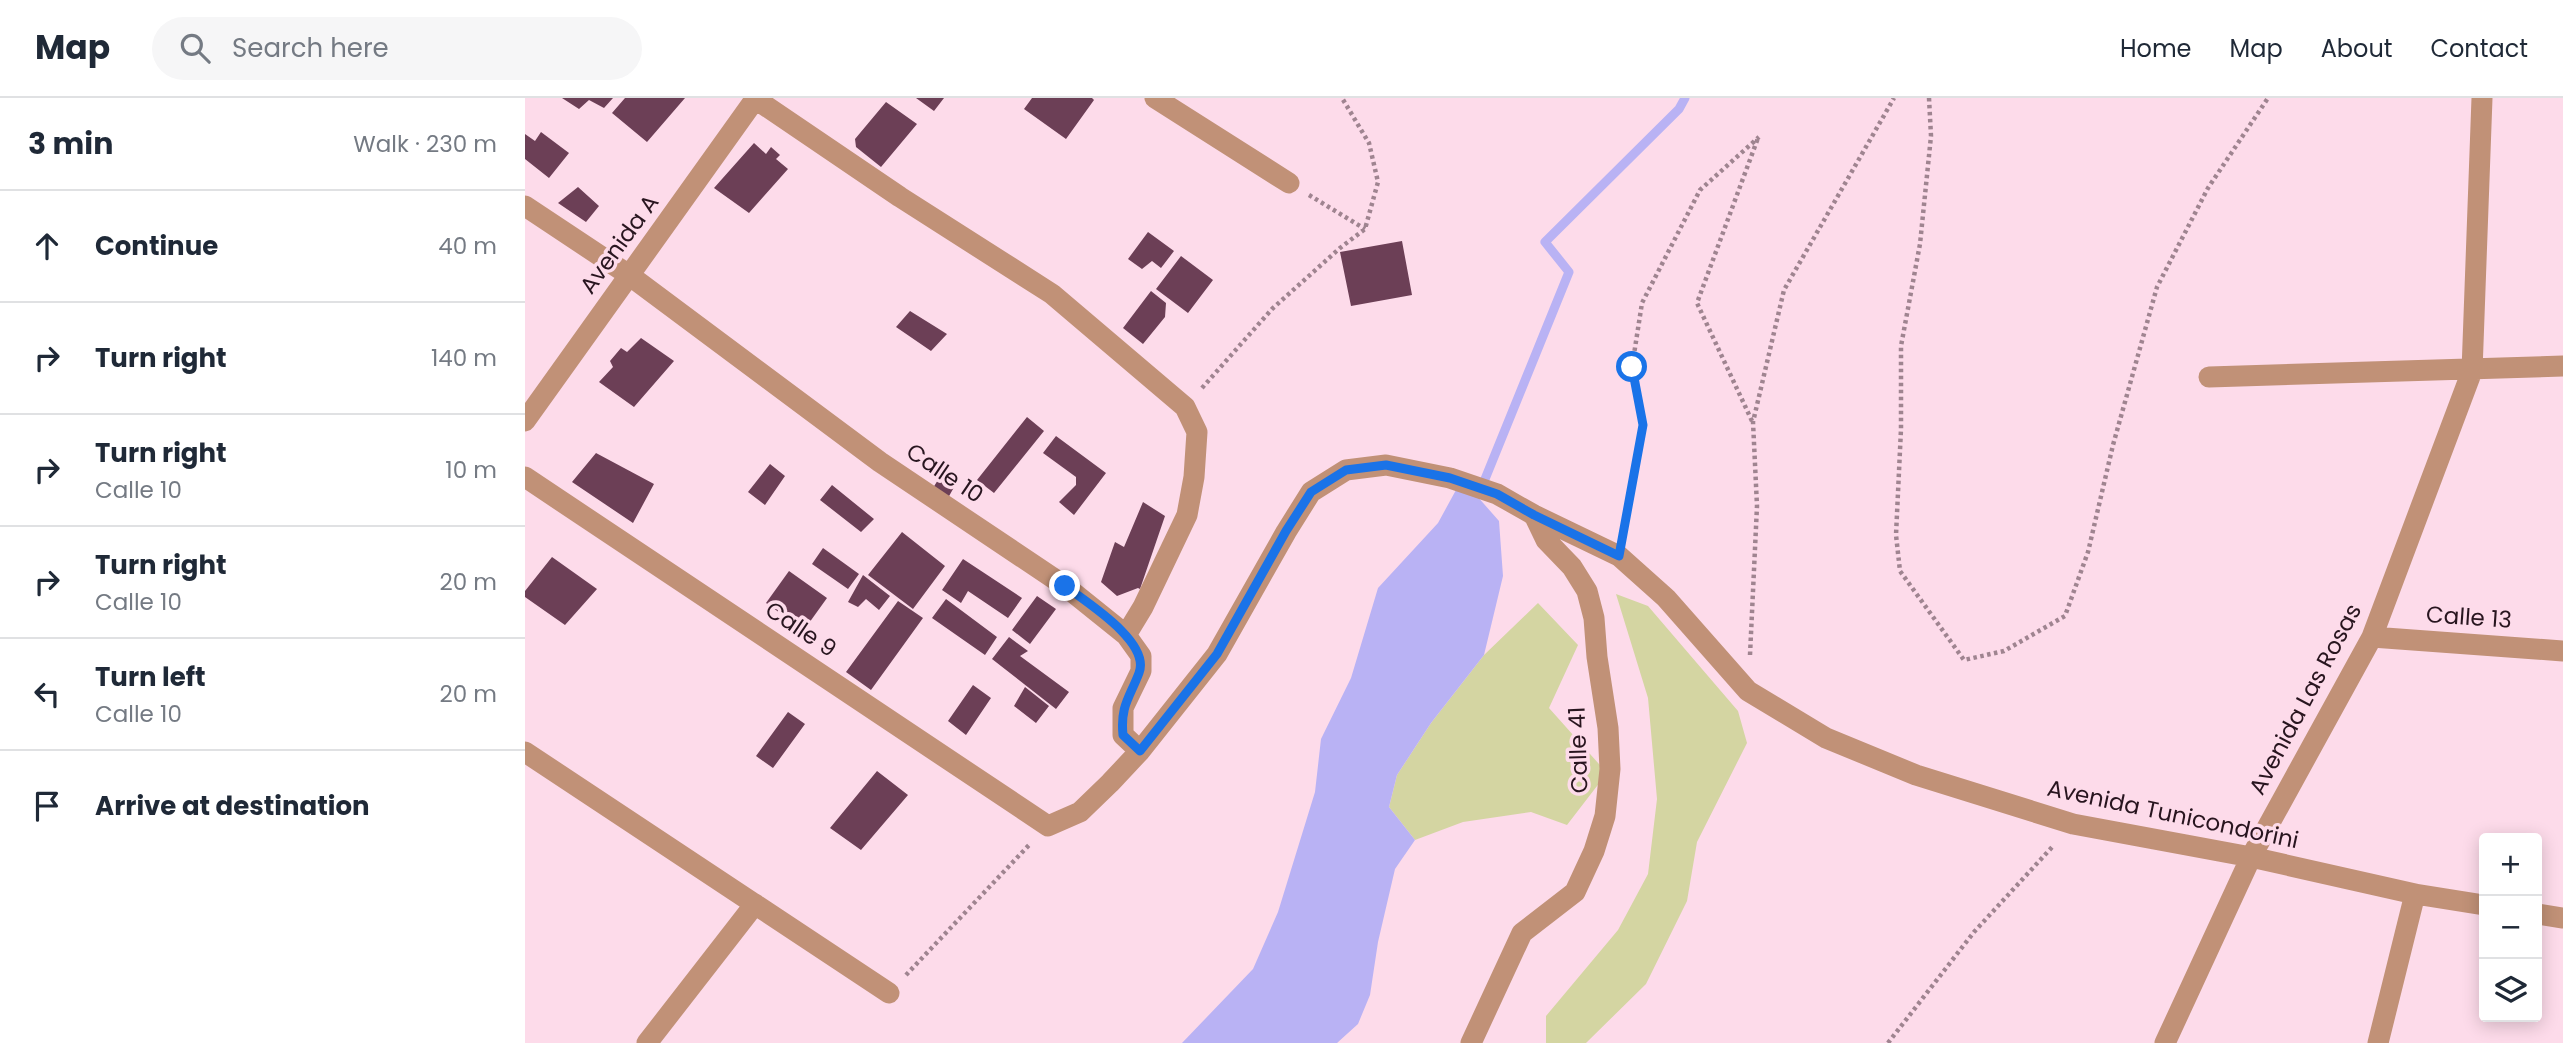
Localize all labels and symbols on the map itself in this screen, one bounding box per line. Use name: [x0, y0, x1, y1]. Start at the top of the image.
street label: Avenida A: [572, 188, 666, 300]
route start: [1616, 351, 1647, 382]
street label: Calle 10: [900, 435, 990, 511]
route end: [1049, 570, 1080, 601]
street label: Calle 9: [759, 594, 843, 664]
street label: Avenida Las Rosas: [2241, 598, 2369, 800]
street label: Calle 13: [2425, 598, 2513, 636]
street label: Calle 41: [1560, 706, 1596, 794]
street label: Avenida Tunicondorini: [2044, 772, 2302, 856]

